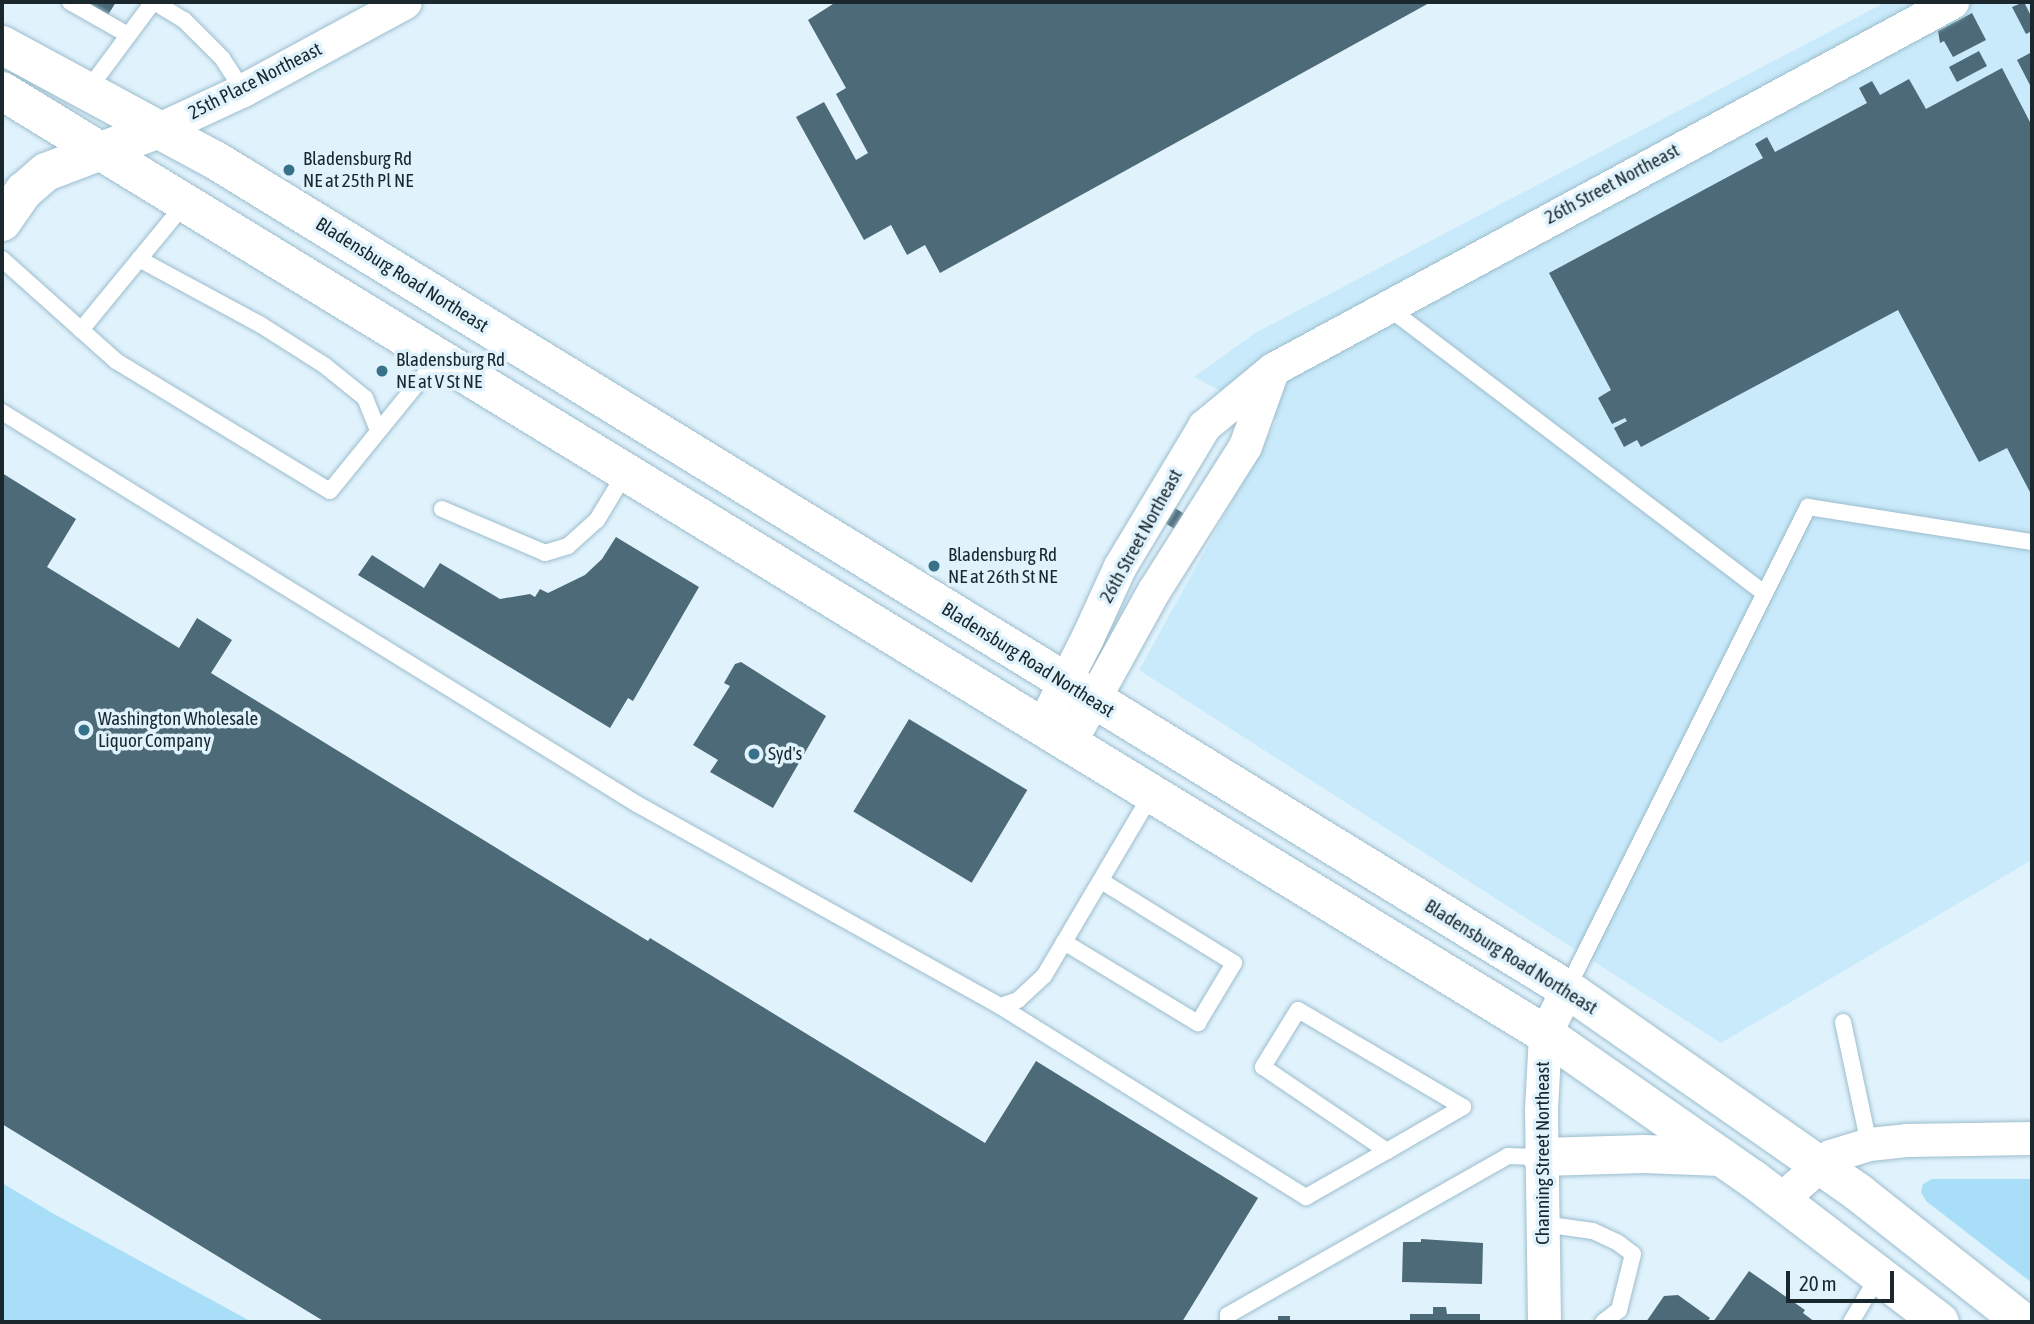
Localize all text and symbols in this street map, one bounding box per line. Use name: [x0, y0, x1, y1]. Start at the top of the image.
street label: 25th Place Northeast: [185, 38, 325, 124]
street label: 26th Street Northeast: [1541, 139, 1683, 229]
place label: Bladensburg Rd NE at 25th Pl NE: [303, 148, 413, 192]
marker: Bladensburg Rd NE at 25th Pl NE: [281, 162, 297, 178]
street label: Bladensburg Road Northeast: [312, 213, 492, 337]
place label: Bladensburg Rd NE at V St NE: [396, 349, 505, 393]
marker: Bladensburg Rd NE at V St NE: [374, 363, 390, 379]
street label: 26th Street Northeast: [1095, 465, 1187, 607]
place label: Bladensburg Rd NE at 26th St NE: [948, 544, 1057, 588]
marker: Bladensburg Rd NE at 26th St NE: [926, 558, 942, 574]
street label: Bladensburg Road Northeast: [938, 598, 1118, 722]
place label: Washington Wholesale Liquor Company: [98, 708, 258, 752]
marker: Washington Wholesale Liquor Company: [76, 722, 92, 738]
place label: Syd's: [768, 743, 802, 765]
marker: Syd's: [746, 746, 762, 762]
street label: Bladensburg Road Northeast: [1421, 895, 1601, 1019]
street label: Channing Street Northeast: [1532, 1061, 1554, 1245]
scale bar: [1789, 1258, 1898, 1302]
text: 20 m: [1799, 1271, 1837, 1295]

